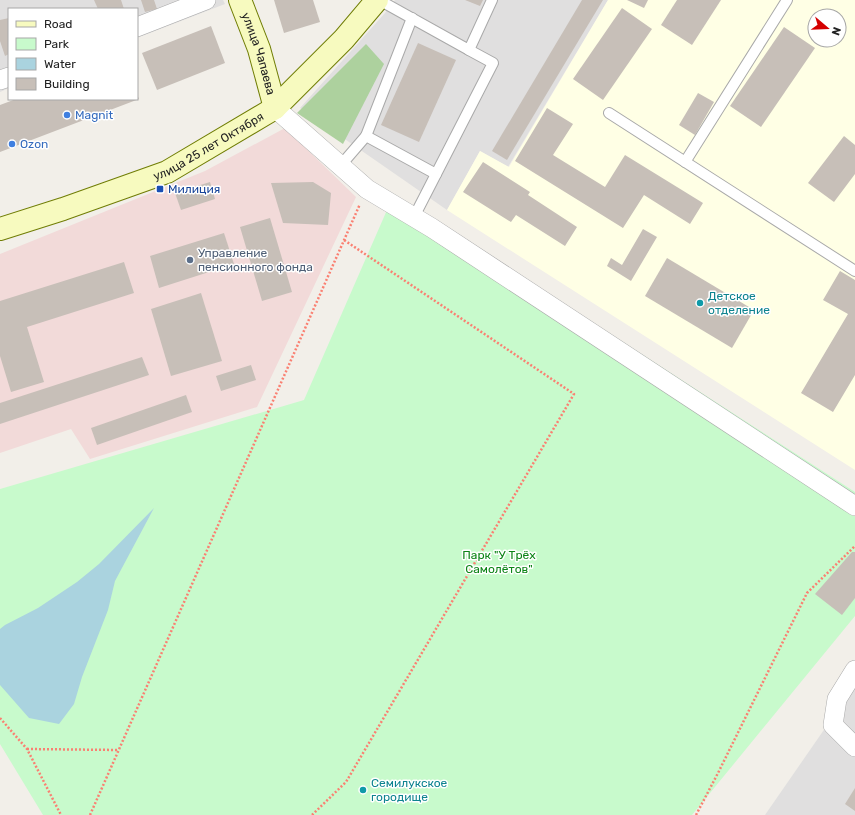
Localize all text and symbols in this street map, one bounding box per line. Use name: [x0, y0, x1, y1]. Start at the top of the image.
legend: [8, 8, 138, 100]
north arrow: [807, 8, 847, 48]
street label: улица Чапаева: [239, 11, 278, 97]
text: Road: [44, 17, 72, 31]
text: N: [829, 25, 843, 37]
text: Park: [44, 37, 70, 51]
text: Water: [44, 57, 76, 71]
text: Building: [44, 77, 90, 91]
place label: Magnit: [75, 108, 113, 122]
street label: улица 25 лет Октября: [151, 109, 266, 183]
marker: Magnit: [62, 110, 72, 120]
place label: Ozon: [20, 137, 48, 151]
marker: Ozon: [7, 139, 17, 149]
place label: Милиция: [168, 182, 220, 196]
marker: Милиция: [155, 184, 165, 194]
place label: Управление пенсионного фонда: [198, 246, 313, 274]
marker: Управление пенсионного фонда: [185, 255, 195, 265]
place label: Детское отделение: [708, 289, 770, 317]
marker: Детское отделение: [695, 298, 705, 308]
park label: Парк "У Трёх Самолётов": [462, 548, 536, 576]
place label: Семилукское городище: [371, 776, 448, 804]
marker: Семилукское городище: [358, 785, 368, 795]

